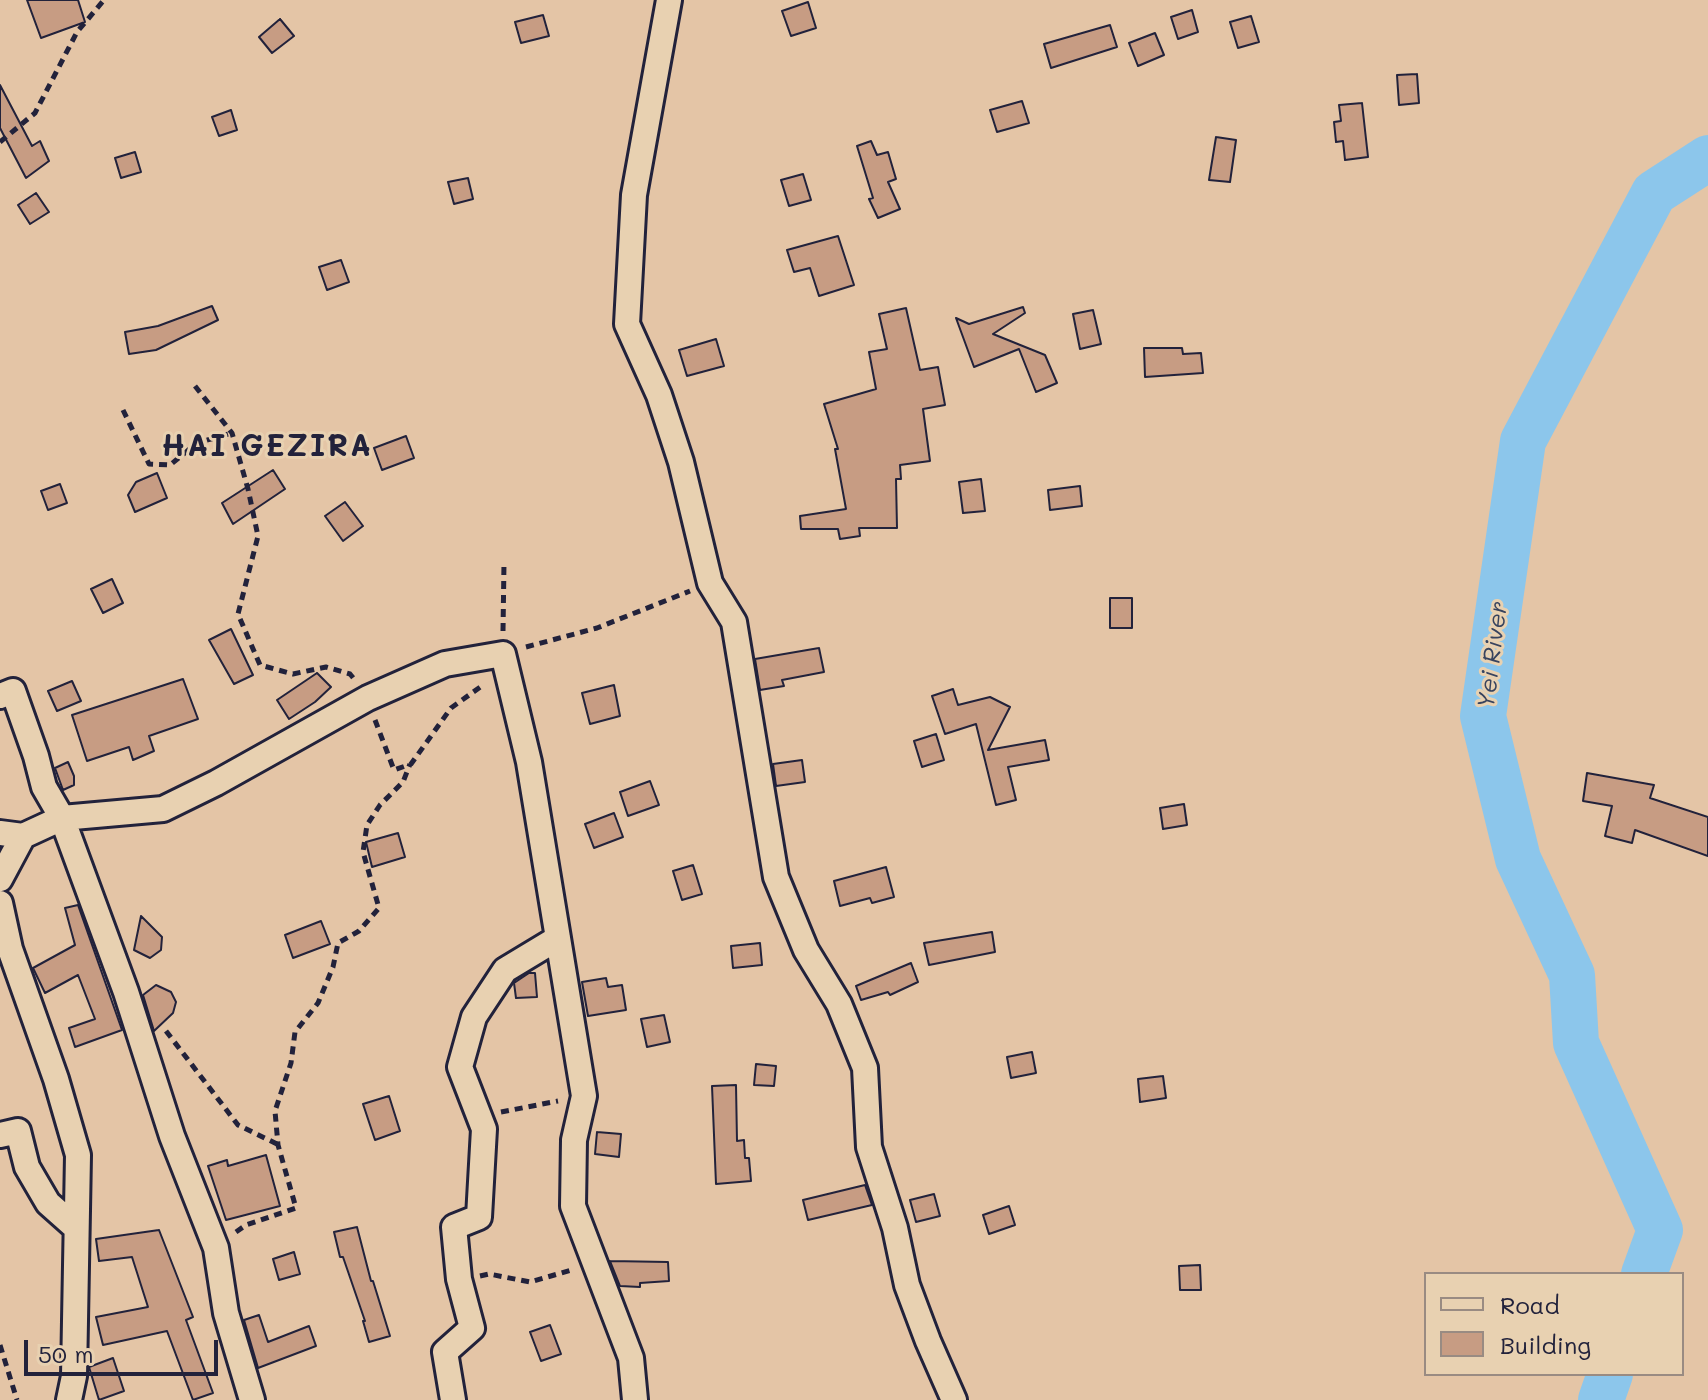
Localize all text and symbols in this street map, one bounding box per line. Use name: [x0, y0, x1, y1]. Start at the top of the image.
district label: HAI GEZIRA: [161, 429, 373, 465]
water label: Yei River: [1472, 600, 1514, 710]
legend: [1424, 1272, 1684, 1376]
text: Road: [1500, 1289, 1560, 1320]
scale bar: [28, 1324, 222, 1374]
text: Building: [1500, 1329, 1591, 1360]
text: 50 m: [38, 1338, 94, 1369]

